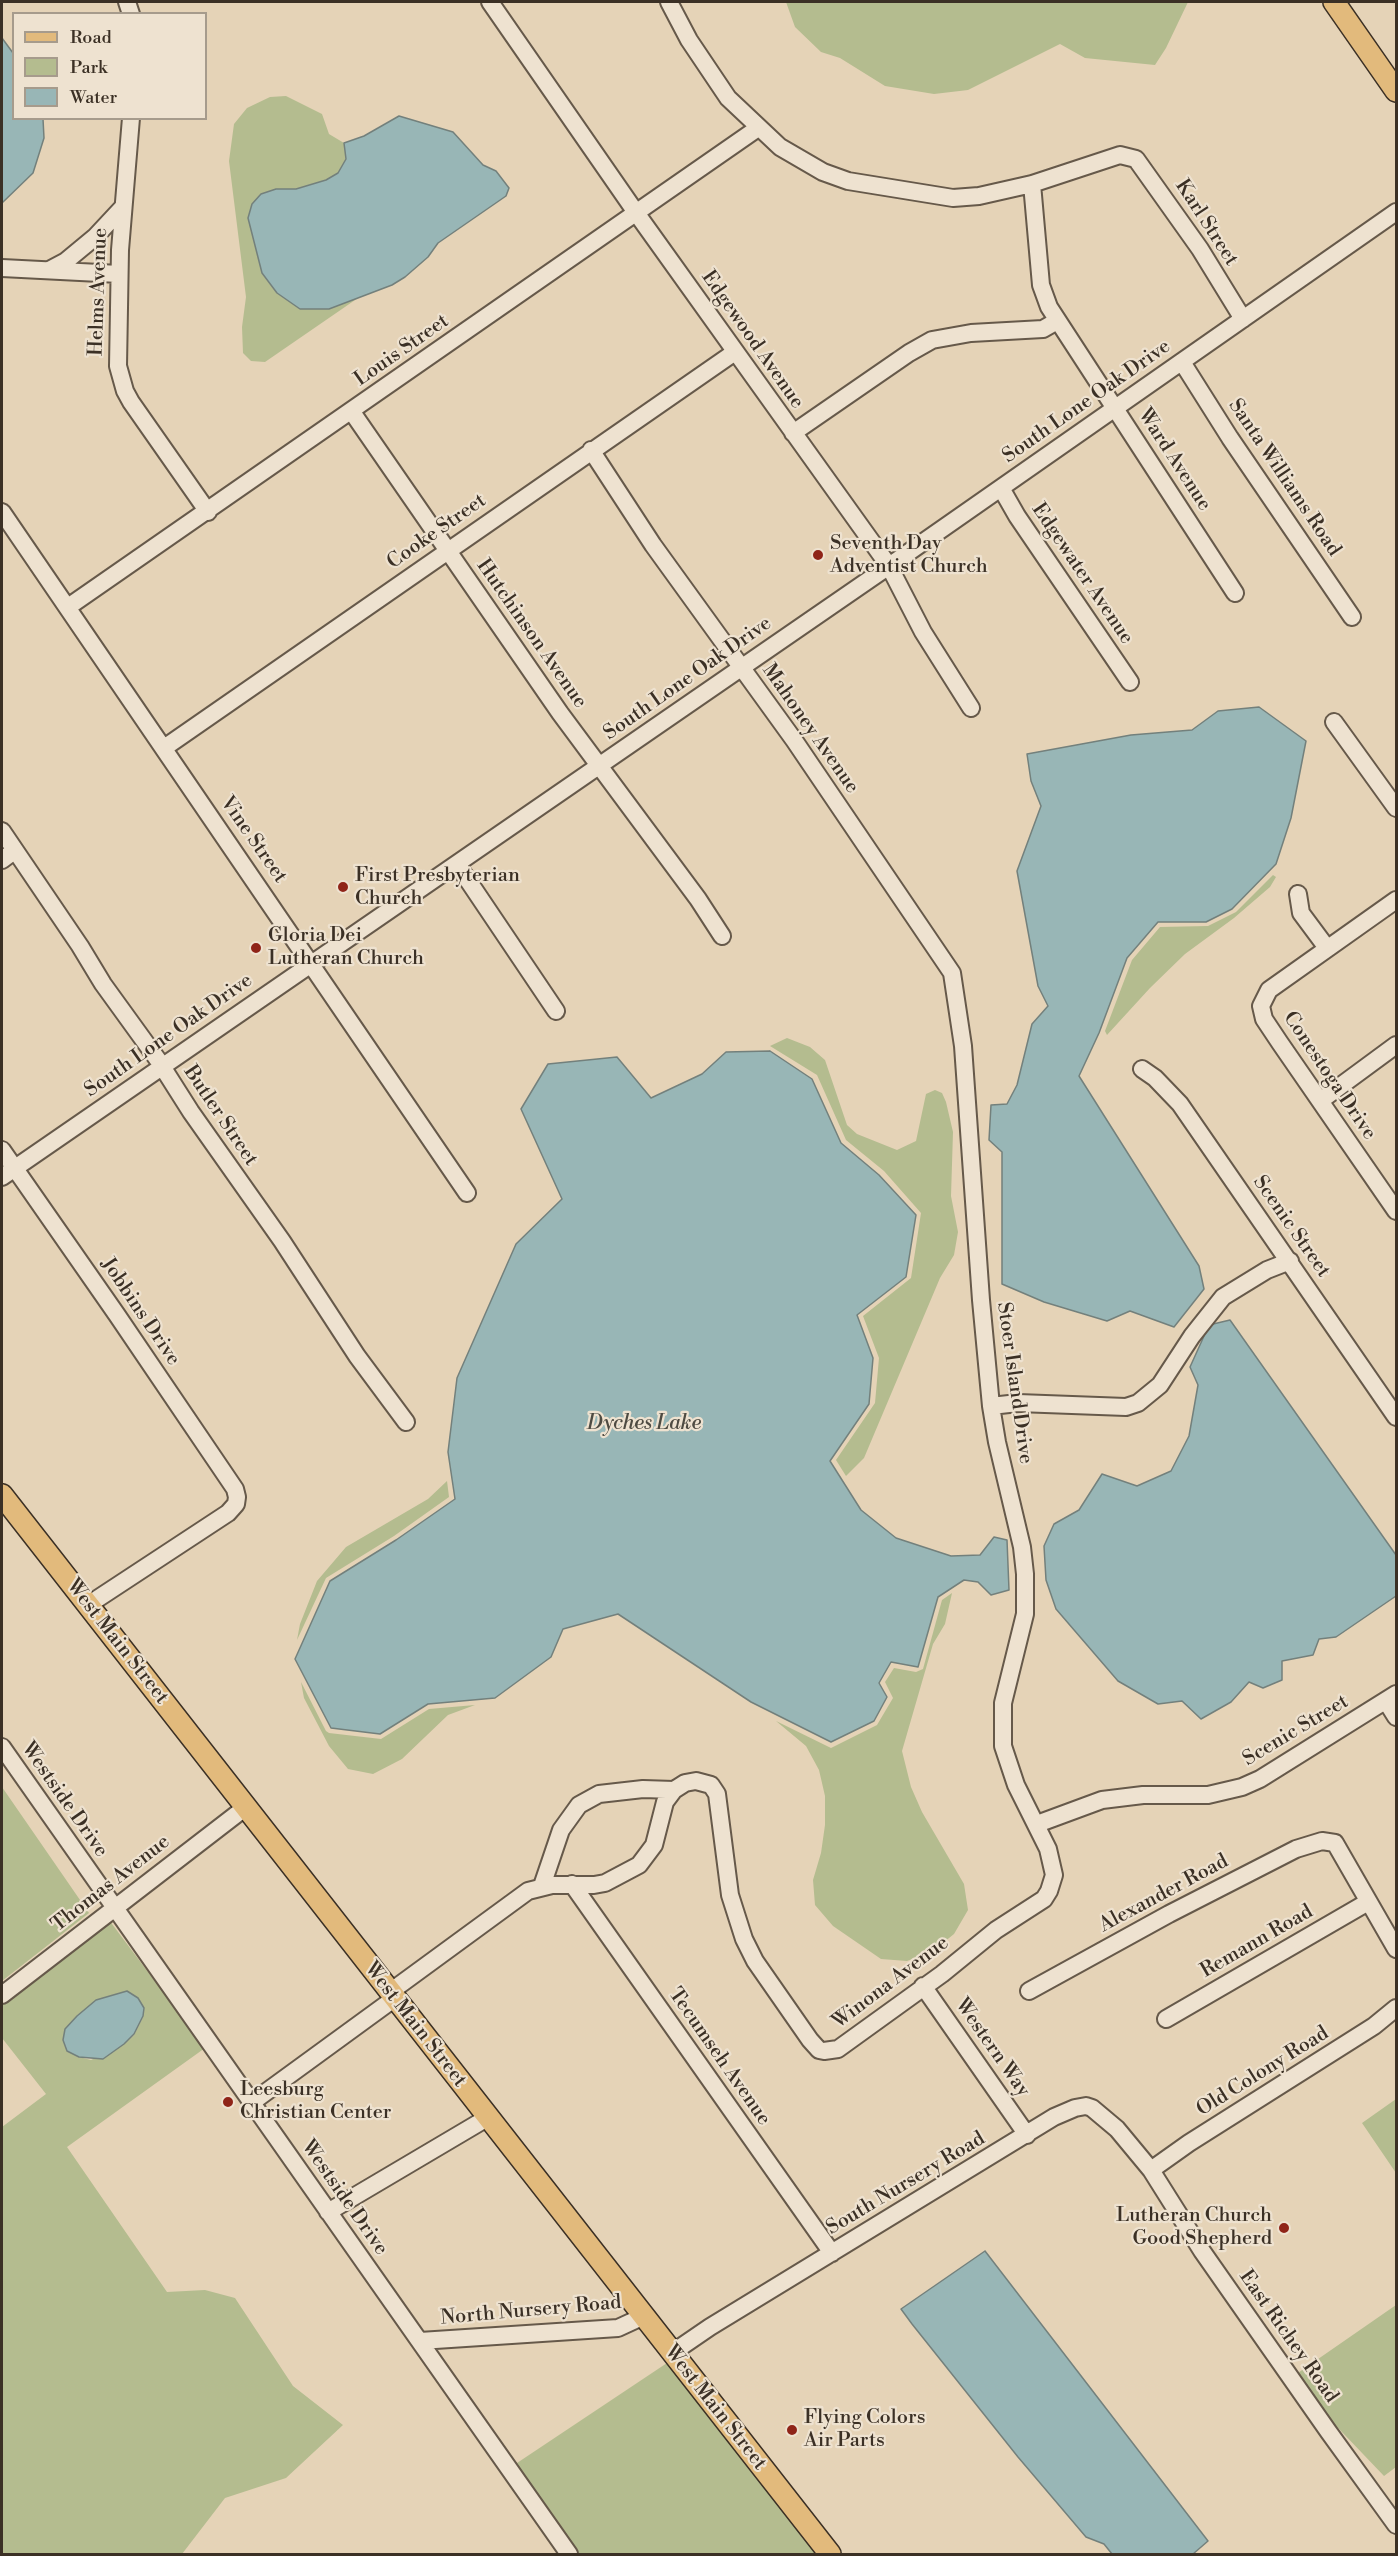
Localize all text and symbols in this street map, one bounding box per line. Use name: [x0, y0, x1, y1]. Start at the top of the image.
legend: [12, 12, 207, 120]
text: Road: [70, 26, 112, 49]
text: Park: [70, 56, 107, 79]
text: Water: [70, 86, 117, 109]
street label: Karl Street: [1169, 175, 1243, 271]
street label: Helms Avenue: [85, 227, 113, 357]
street label: Edgewood Avenue: [695, 266, 809, 414]
street label: Louis Street: [350, 310, 454, 392]
street label: South Lone Oak Drive: [998, 335, 1176, 469]
street label: Santa Williams Road: [1222, 395, 1346, 561]
street label: Ward Avenue: [1132, 404, 1216, 516]
street label: Cooke Street: [383, 489, 491, 575]
street label: Edgewater Avenue: [1026, 499, 1138, 649]
place label: Seventh Day Adventist Church: [830, 532, 988, 579]
marker: Seventh Day Adventist Church: [811, 548, 825, 562]
street label: Hutchinson Avenue: [471, 555, 591, 713]
street label: South Lone Oak Drive: [599, 612, 777, 746]
street label: Mahoney Avenue: [756, 660, 864, 798]
street label: Vine Street: [214, 792, 292, 888]
place label: First Presbyterian Church: [355, 864, 520, 911]
marker: First Presbyterian Church: [336, 880, 350, 894]
place label: Gloria Dei Lutheran Church: [268, 924, 424, 971]
marker: Gloria Dei Lutheran Church: [249, 941, 263, 955]
street label: South Lone Oak Drive: [80, 969, 258, 1103]
street label: Conestoga Drive: [1277, 1007, 1381, 1145]
street label: Butler Street: [178, 1061, 262, 1171]
street label: Scenic Street: [1247, 1171, 1335, 1283]
street label: Jobbins Drive: [95, 1254, 185, 1370]
street label: Stoer Island Drive: [991, 1301, 1037, 1465]
water label: Dyches Lake: [587, 1411, 701, 1437]
street label: West Main Street: [61, 1575, 173, 1709]
street label: Scenic Street: [1239, 1690, 1353, 1772]
street label: Westside Drive: [16, 1738, 112, 1862]
street label: Thomas Avenue: [47, 1830, 175, 1938]
street label: Alexander Road: [1095, 1850, 1233, 1938]
street label: Remann Road: [1197, 1900, 1317, 1984]
street label: Winona Avenue: [828, 1932, 954, 2034]
street label: West Main Street: [359, 1958, 471, 2092]
street label: Tecumseh Avenue: [663, 1984, 775, 2130]
street label: Western Way: [949, 1994, 1035, 2102]
street label: Old Colony Road: [1193, 2022, 1333, 2122]
place label: Leesburg Christian Center: [240, 2078, 391, 2125]
marker: Leesburg Christian Center: [221, 2095, 235, 2109]
street label: South Nursery Road: [822, 2127, 990, 2241]
street label: Westside Drive: [296, 2136, 392, 2260]
place label: Lutheran Church Good Shepherd: [1116, 2204, 1272, 2251]
marker: Lutheran Church Good Shepherd: [1277, 2221, 1291, 2235]
street label: East Richey Road: [1233, 2266, 1343, 2408]
street label: North Nursery Road: [440, 2291, 622, 2331]
street label: West Main Street: [659, 2341, 771, 2475]
place label: Flying Colors Air Parts: [804, 2406, 925, 2453]
marker: Flying Colors Air Parts: [785, 2423, 799, 2437]

